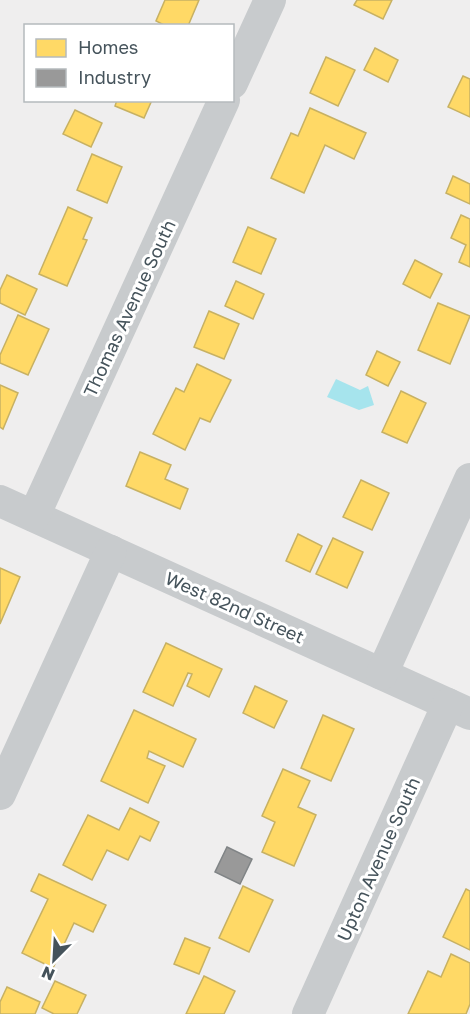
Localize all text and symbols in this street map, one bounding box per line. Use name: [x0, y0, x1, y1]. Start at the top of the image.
legend: [24, 24, 234, 102]
text: Homes: [78, 36, 138, 58]
text: Industry: [78, 66, 151, 88]
street label: Thomas Avenue South: [78, 216, 180, 400]
street label: West 82nd Street: [162, 567, 308, 647]
street label: Upton Avenue South: [332, 774, 424, 944]
north arrow: [24, 930, 84, 990]
text: N: [38, 962, 58, 985]

